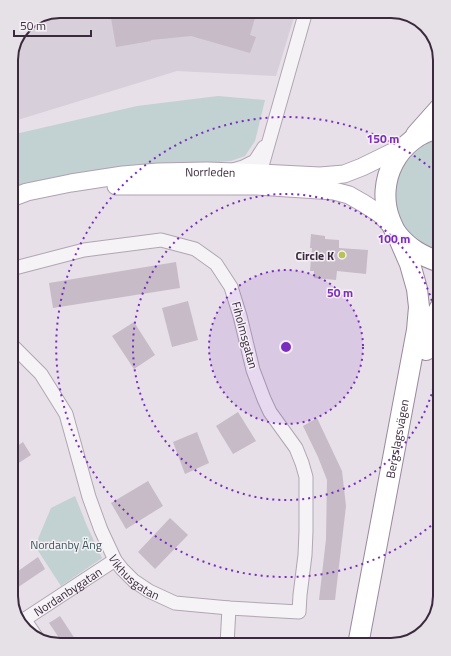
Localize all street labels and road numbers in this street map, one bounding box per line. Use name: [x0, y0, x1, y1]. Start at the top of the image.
street label: Norrleden: [185, 161, 236, 182]
street label: Fiholmsgatan: [227, 299, 263, 371]
street label: Bergslagsvägen: [380, 397, 413, 480]
street label: Vikhusgatan: [104, 551, 163, 604]
street label: Nordanbygatan: [30, 562, 105, 621]

